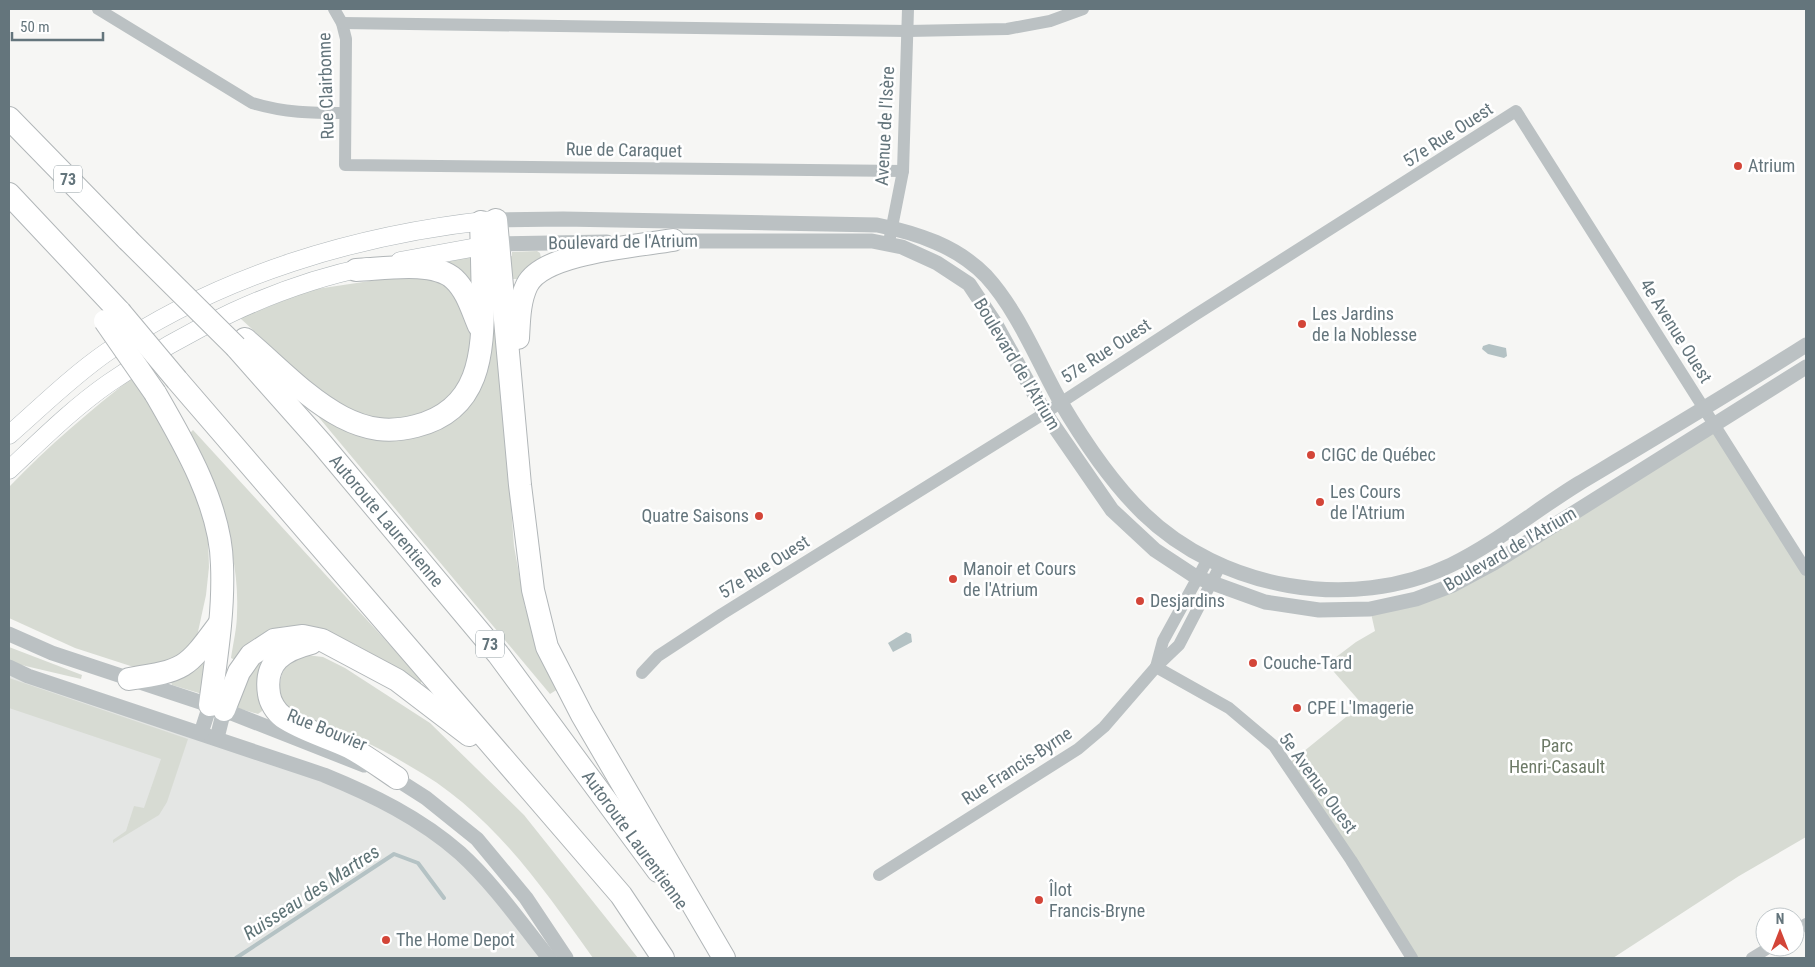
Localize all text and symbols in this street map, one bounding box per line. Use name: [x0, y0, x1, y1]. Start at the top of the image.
scale bar: [12, 10, 104, 42]
text: 50 m: [20, 18, 50, 36]
street label: Rue Clairbonne: [313, 32, 338, 140]
street label: Avenue de l'Isère: [871, 66, 898, 186]
street label: 57e Rue Ouest: [1399, 98, 1496, 171]
street label: Rue de Caraquet: [566, 138, 682, 161]
place label: Atrium: [1748, 155, 1795, 176]
marker: Atrium: [1732, 160, 1744, 172]
road number: 73: [54, 165, 82, 192]
street label: Boulevard de l'Atrium: [548, 230, 698, 253]
street label: 4e Avenue Ouest: [1636, 275, 1717, 387]
street label: Boulevard de l'Atrium: [970, 294, 1065, 433]
place label: Les Jardins de la Noblesse: [1312, 303, 1417, 345]
street label: 57e Rue Ouest: [1057, 314, 1154, 387]
marker: Les Jardins de la Noblesse: [1296, 318, 1308, 330]
place label: CIGC de Québec: [1321, 444, 1436, 465]
marker: CIGC de Québec: [1305, 449, 1317, 461]
street label: Autoroute Laurentienne: [325, 450, 448, 591]
place label: Les Cours de l'Atrium: [1330, 481, 1405, 523]
marker: Les Cours de l'Atrium: [1314, 496, 1326, 508]
street label: Boulevard de l'Atrium: [1440, 502, 1580, 595]
place label: Quatre Saisons: [641, 505, 749, 526]
marker: Quatre Saisons: [753, 510, 765, 522]
street label: 57e Rue Ouest: [715, 530, 813, 603]
place label: Manoir et Cours de l'Atrium: [963, 558, 1076, 600]
marker: Manoir et Cours de l'Atrium: [947, 573, 959, 585]
place label: Desjardins: [1150, 590, 1225, 611]
marker: Desjardins: [1134, 595, 1146, 607]
road number: 73: [476, 630, 504, 658]
place label: Couche-Tard: [1263, 652, 1352, 673]
marker: Couche-Tard: [1247, 657, 1259, 669]
place label: CPE L'Imagerie: [1307, 697, 1414, 718]
marker: CPE L'Imagerie: [1291, 702, 1303, 714]
street label: Rue Bouvier: [284, 704, 371, 755]
street label: Rue Francis-Byrne: [958, 722, 1076, 809]
street label: 5e Avenue Ouest: [1275, 728, 1362, 837]
park label: Parc Henri-Casault: [1509, 735, 1605, 777]
street label: Autoroute Laurentienne: [578, 766, 693, 913]
water label: Ruisseau des Martres: [239, 840, 384, 945]
place label: Îlot Francis-Bryne: [1048, 879, 1145, 921]
marker: Îlot Francis-Bryne: [1033, 894, 1045, 906]
north arrow: [1755, 907, 1805, 957]
text: N: [1776, 911, 1784, 927]
place label: The Home Depot: [396, 929, 515, 950]
marker: The Home Depot: [380, 934, 392, 946]

